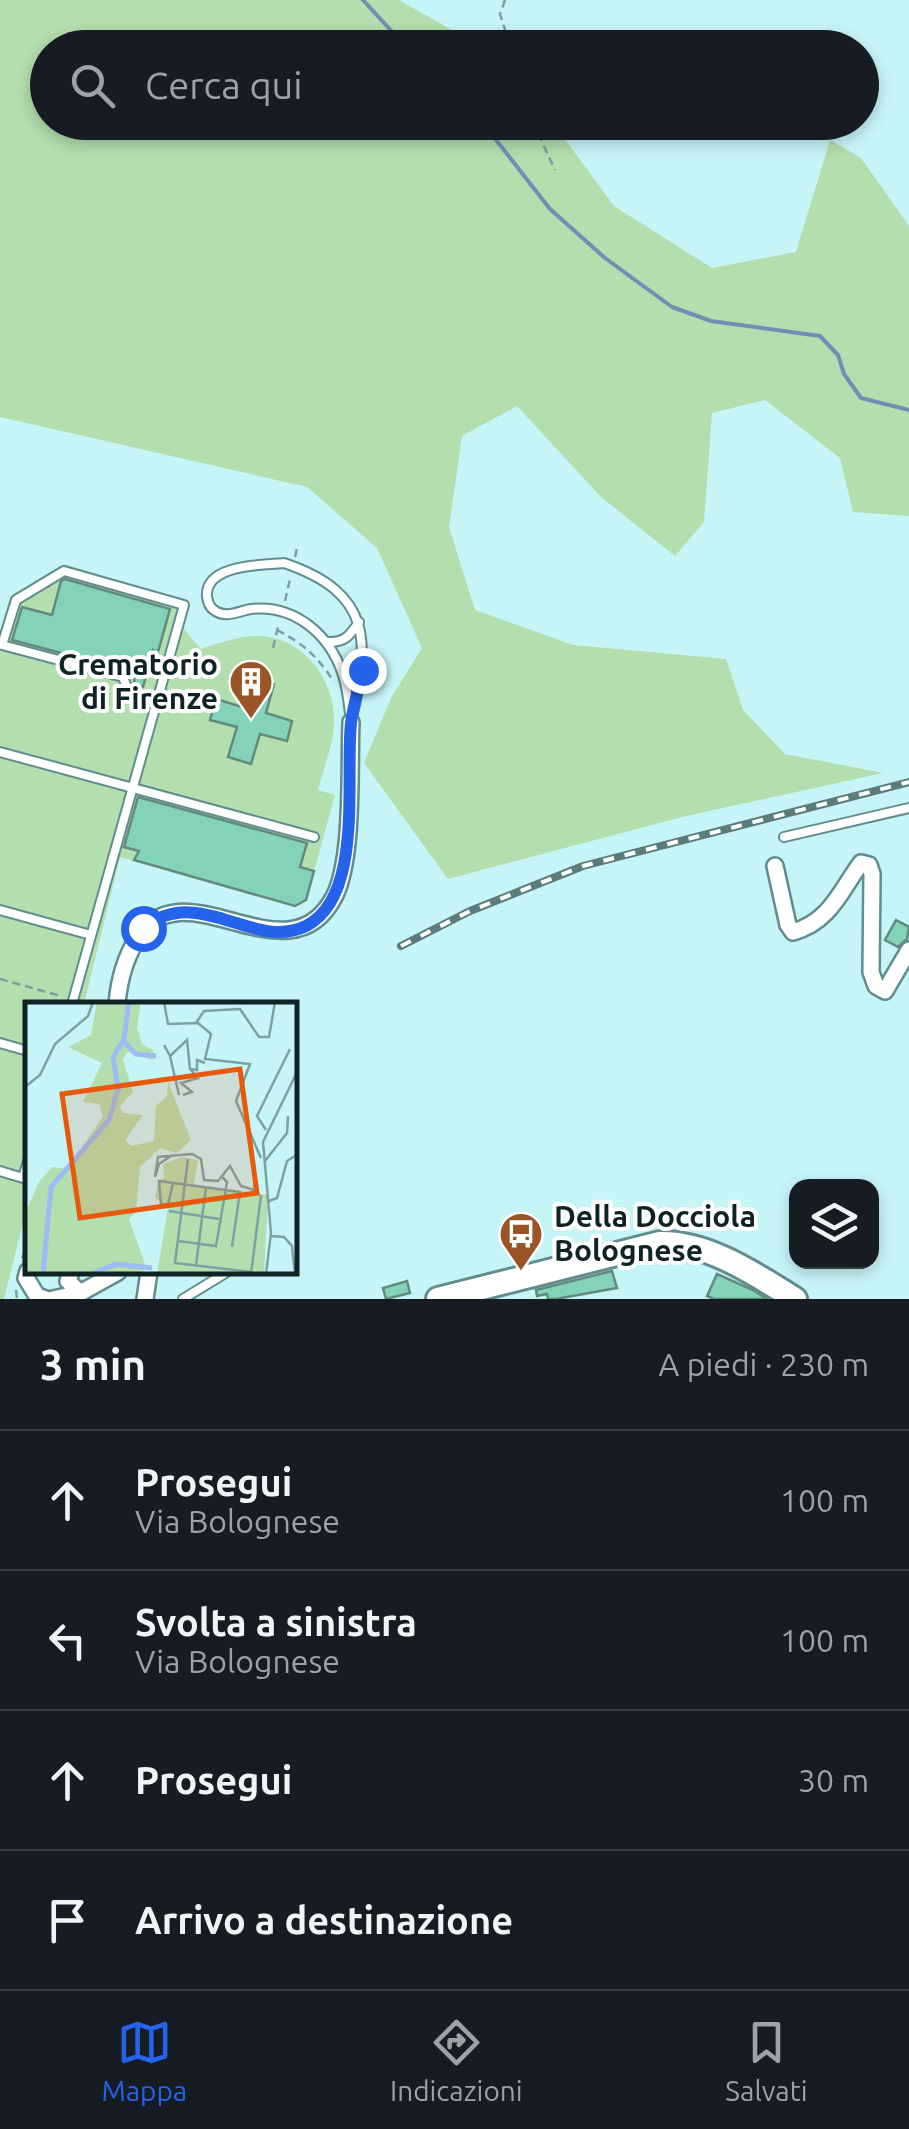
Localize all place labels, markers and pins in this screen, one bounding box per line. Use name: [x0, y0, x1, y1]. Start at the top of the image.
place label: Crematorio di Firenze: [58, 647, 218, 715]
building icon: Crematorio di Firenze: [228, 659, 274, 720]
place label: Della Docciola Bolognese: [554, 1199, 756, 1267]
bus stop icon: Della Docciola Bolognese: [498, 1211, 544, 1272]

